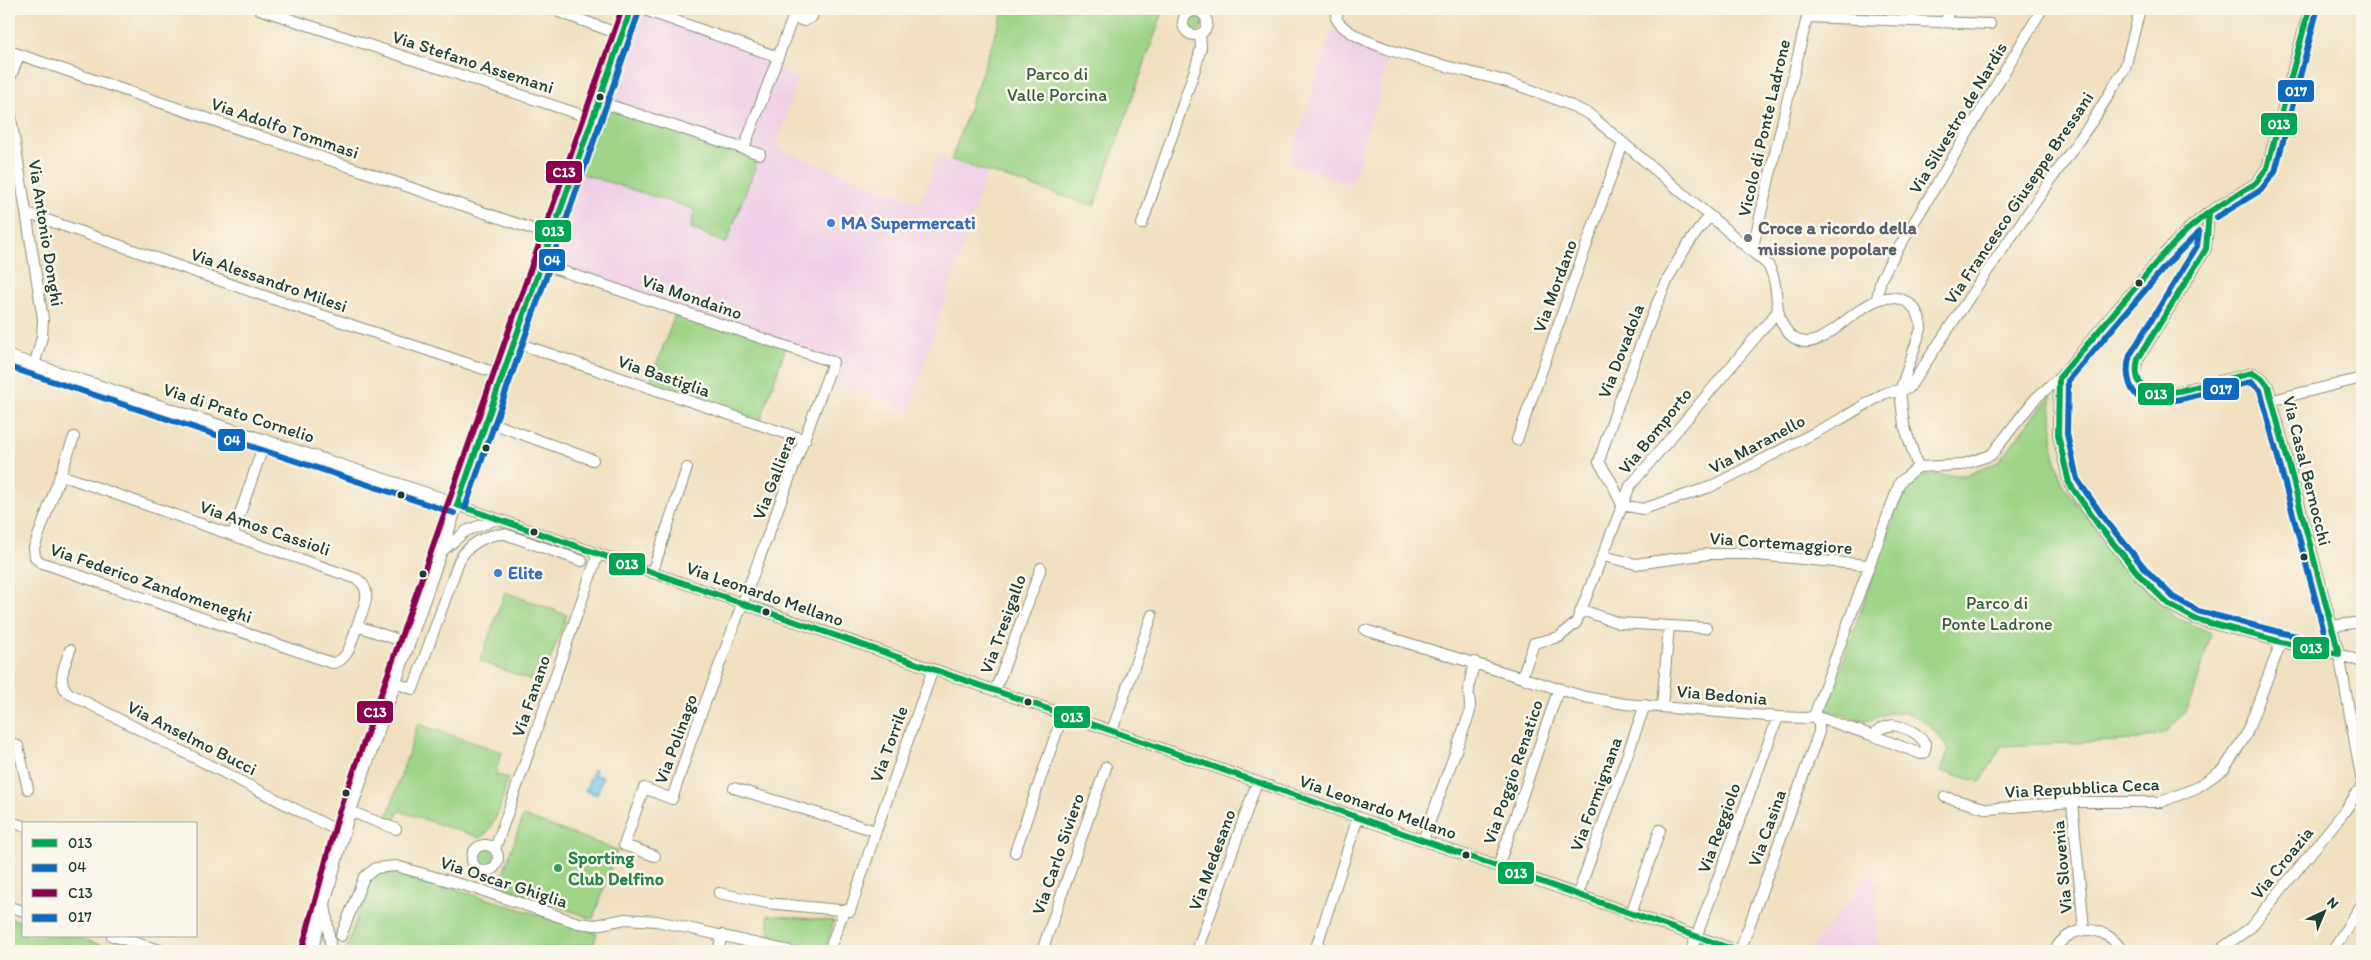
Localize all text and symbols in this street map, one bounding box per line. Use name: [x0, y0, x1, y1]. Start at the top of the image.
street label: Via Stefano Assemani: [389, 25, 557, 99]
street label: Vicolo di Ponte Ladrone: [1733, 37, 1795, 219]
street label: Via Silvestro de Nardis: [1904, 38, 2012, 198]
park label: Parco di Valle Porcina: [1007, 63, 1107, 106]
line badge: 017: [2277, 79, 2315, 103]
text: 017: [2285, 83, 2307, 100]
street label: Via Francesco Giuseppe Bressani: [1940, 88, 2098, 308]
street label: Via Adolfo Tommasi: [208, 92, 362, 164]
unlabelled marker: [595, 92, 605, 102]
line badge: 013: [2260, 112, 2298, 136]
text: 013: [2268, 116, 2291, 133]
street label: Via Antonio Donghi: [24, 158, 68, 308]
line badge: C13: [545, 160, 583, 184]
text: C13: [552, 164, 576, 181]
place label: MA Supermercati: [841, 212, 976, 234]
marker: MA Supermercati: [825, 217, 837, 229]
place label: Croce a ricordo della missione popolare: [1757, 217, 1917, 260]
line badge: 013: [534, 219, 572, 243]
text: 013: [542, 223, 565, 240]
marker: Croce a ricordo della missione popolare: [1742, 232, 1754, 244]
street label: Via Mordano: [1528, 237, 1582, 335]
street label: Via Alessandro Milesi: [188, 243, 350, 317]
line badge: 04: [538, 248, 566, 272]
text: 04: [543, 252, 561, 269]
street label: Via Mondaino: [639, 270, 745, 324]
unlabelled marker: [2134, 278, 2144, 288]
street label: Via Dovadola: [1593, 300, 1649, 401]
street label: Via Bastiglia: [615, 350, 714, 402]
line badge: 017: [2202, 377, 2240, 401]
street label: Via di Prato Cornelio: [160, 378, 318, 448]
text: 017: [2210, 381, 2232, 398]
line badge: 013: [2137, 382, 2175, 406]
street label: Via Bomporto: [1613, 383, 1697, 479]
text: 013: [2145, 386, 2168, 403]
street label: Via Casal Bernocchi: [2278, 394, 2336, 548]
street label: Via Maranello: [1705, 409, 1809, 479]
line badge: 04: [217, 428, 246, 452]
street label: Via Galliera: [748, 431, 801, 523]
text: 04: [223, 432, 241, 449]
unlabelled marker: [481, 443, 491, 453]
unlabelled marker: [396, 490, 406, 500]
street label: Via Amos Cassioli: [197, 495, 333, 561]
unlabelled marker: [529, 527, 539, 537]
street label: Via Cortemaggiore: [1709, 527, 1853, 559]
street label: Via Federico Zandomeneghi: [47, 538, 255, 628]
line badge: 013: [608, 552, 646, 576]
unlabelled marker: [2299, 552, 2309, 562]
text: 013: [616, 556, 639, 573]
street label: Via Leonardo Mellano: [683, 557, 847, 631]
place label: Elite: [508, 562, 543, 584]
marker: Elite: [492, 567, 504, 579]
unlabelled marker: [418, 569, 428, 579]
street label: Via Tresigallo: [975, 571, 1031, 677]
park label: Parco di Ponte Ladrone: [1941, 592, 2053, 635]
unlabelled marker: [761, 607, 771, 617]
line badge: 013: [2292, 636, 2330, 660]
text: 013: [2300, 640, 2323, 657]
street label: Via Fanano: [507, 652, 555, 740]
street label: Via Bedonia: [1676, 680, 1769, 710]
street label: Via Polinago: [650, 691, 702, 787]
street label: Via Anselmo Bucci: [123, 696, 261, 780]
unlabelled marker: [1023, 697, 1033, 707]
street label: Via Poggio Renatico: [1478, 697, 1548, 847]
line badge: C13: [356, 700, 394, 724]
street label: Via Torrile: [865, 703, 913, 785]
text: C13: [363, 704, 387, 721]
line badge: 013: [1053, 705, 1091, 729]
text: 013: [1061, 709, 1084, 726]
street label: Via Formignana: [1565, 733, 1627, 854]
street label: Via Leonardo Mellano: [1296, 770, 1460, 844]
street label: Via Repubblica Ceca: [2004, 773, 2160, 803]
street label: Via Reggiolo: [1693, 780, 1745, 876]
street label: Via Casina: [1743, 786, 1791, 869]
unlabelled marker: [341, 788, 351, 798]
street label: Via Carlo Siviero: [1027, 790, 1089, 918]
street label: Via Medesano: [1184, 806, 1240, 914]
street label: Via Slovenia: [2047, 819, 2077, 915]
legend: [22, 822, 198, 938]
street label: Via Croazia: [2246, 822, 2318, 904]
text: 013: [68, 834, 92, 852]
place label: Sporting Club Delfino: [568, 847, 664, 890]
unlabelled marker: [1461, 850, 1471, 860]
street label: Via Oscar Ghiglia: [437, 851, 571, 913]
text: 04: [68, 858, 86, 876]
line badge: 013: [1497, 861, 1535, 885]
marker: Sporting Club Delfino: [552, 862, 564, 874]
text: 013: [1505, 865, 1528, 882]
text: C13: [68, 884, 93, 902]
north arrow: [2298, 888, 2348, 938]
text: N: [2323, 894, 2342, 912]
text: 017: [68, 908, 92, 926]

